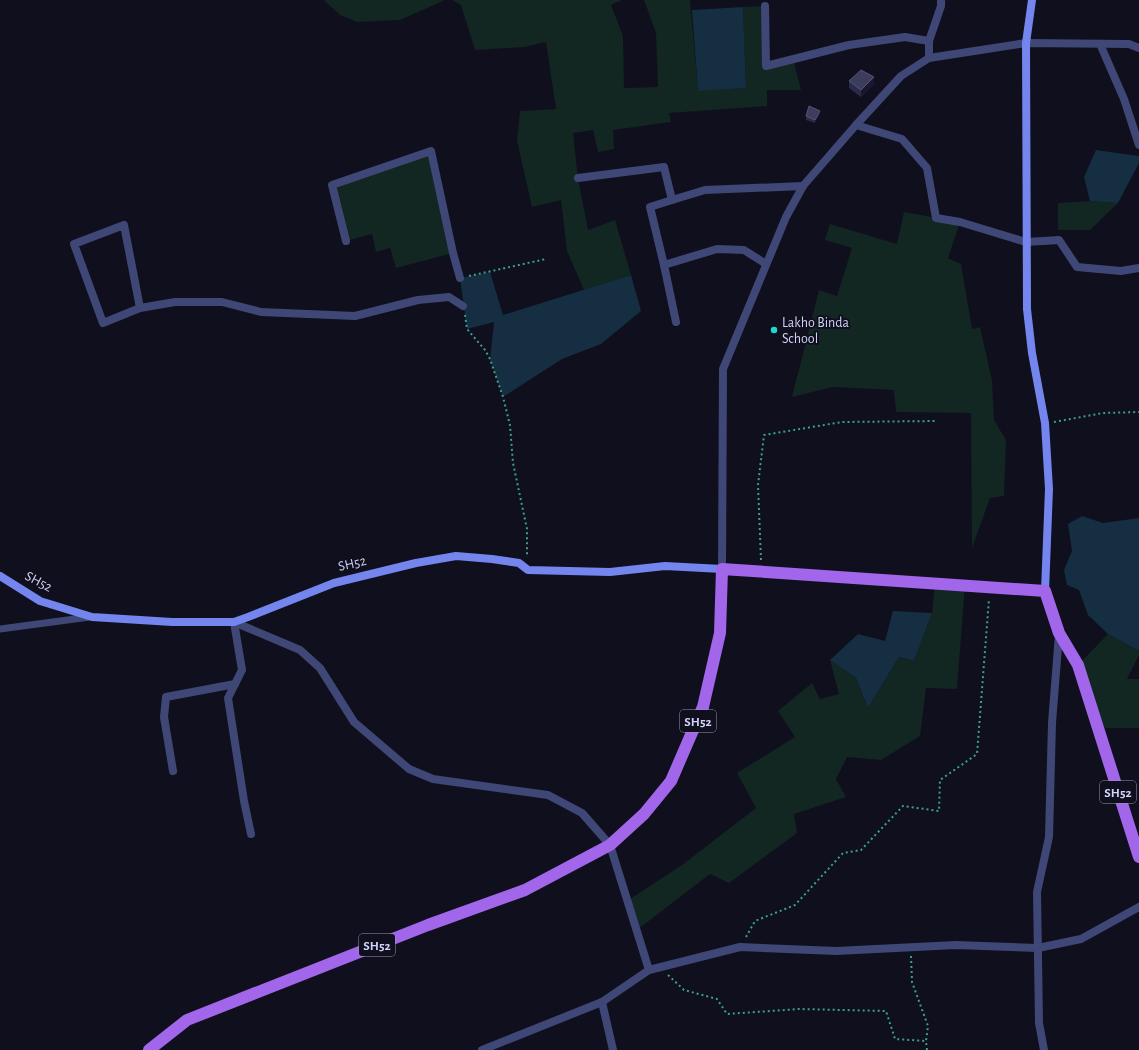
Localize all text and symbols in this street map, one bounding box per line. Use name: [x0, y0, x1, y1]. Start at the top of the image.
place label: Lakho Binda School: [782, 316, 850, 346]
marker: Lakho Binda School: [769, 325, 779, 335]
street label: SH52: [337, 554, 368, 574]
street label: SH52: [23, 569, 54, 595]
road number: SH52: [680, 710, 716, 732]
road number: SH52: [1100, 781, 1136, 803]
road number: SH52: [359, 934, 395, 956]

